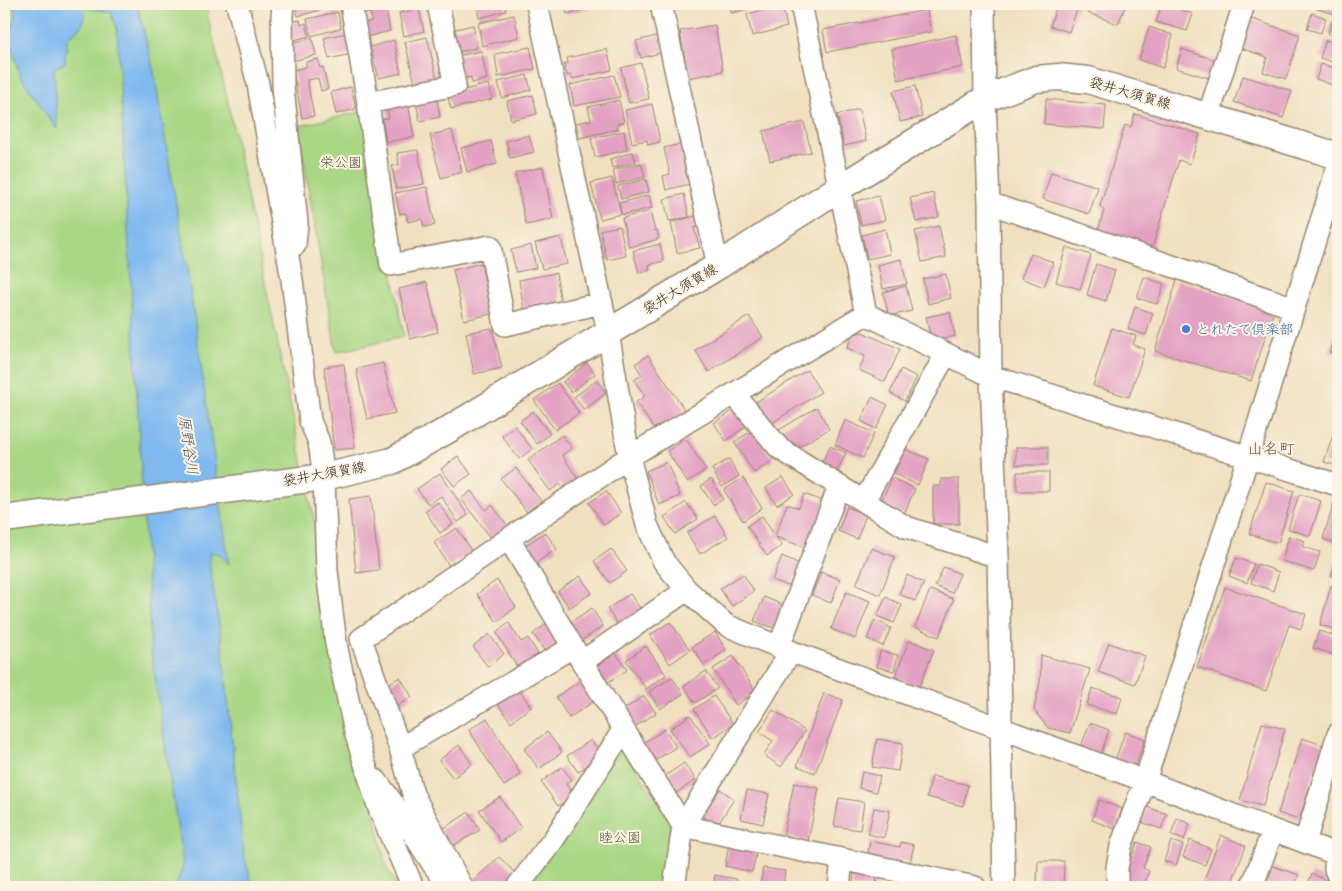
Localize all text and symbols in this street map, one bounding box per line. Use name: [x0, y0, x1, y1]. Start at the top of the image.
street label: 袋井大須賀線: [1087, 73, 1173, 113]
park label: 栄公園: [320, 154, 362, 171]
street label: 袋井大須賀線: [640, 260, 720, 318]
place label: とれたて倶楽部: [1196, 321, 1293, 338]
marker: とれたて倶楽部: [1180, 323, 1192, 335]
water label: 原野谷川: [174, 414, 202, 476]
district label: 山名町: [1247, 439, 1295, 459]
street label: 袋井大須賀線: [281, 458, 367, 490]
park label: 睦公園: [599, 829, 641, 846]

